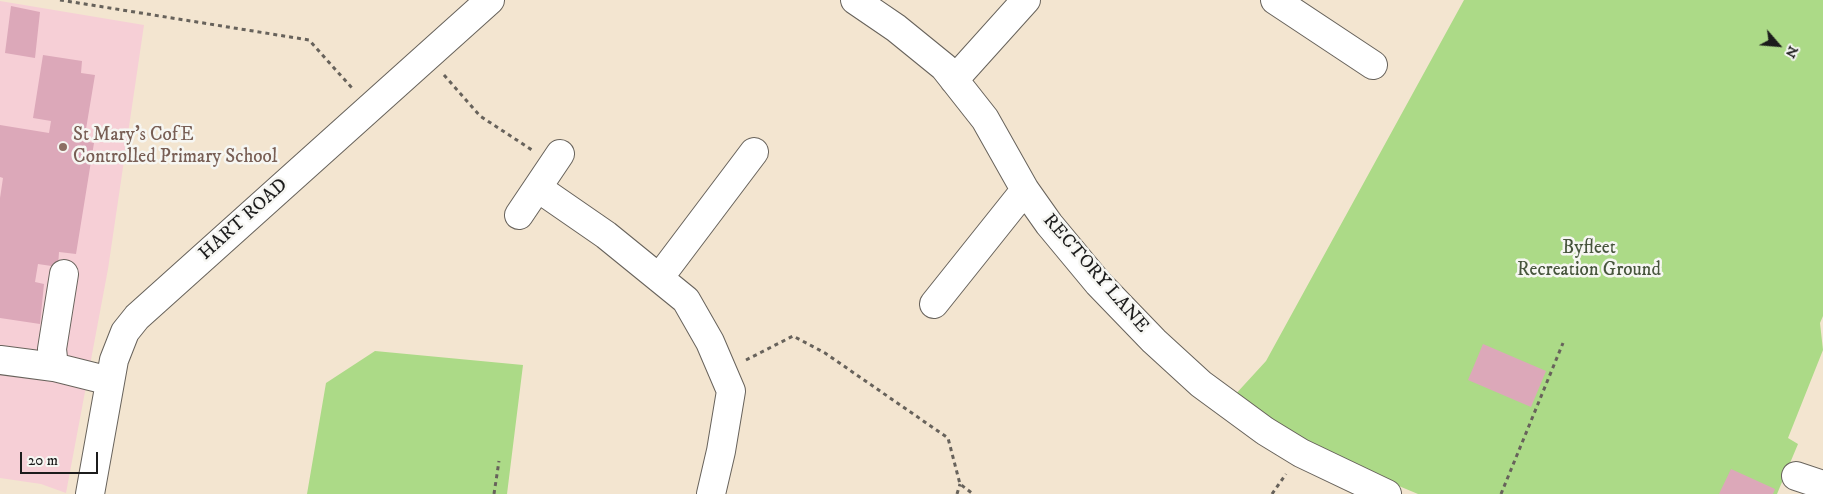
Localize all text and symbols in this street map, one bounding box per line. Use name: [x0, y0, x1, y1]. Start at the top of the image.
north arrow: [1753, 20, 1803, 70]
text: N: [1781, 43, 1802, 61]
place label: St Mary's CofE Controlled Primary School: [73, 125, 277, 169]
marker: St Mary's CofE Controlled Primary School: [57, 141, 69, 153]
street label: HART ROAD: [195, 174, 293, 266]
street label: RECTORY LANE: [1037, 210, 1153, 338]
park label: Byfleet Recreation Ground: [1517, 238, 1661, 282]
scale bar: [22, 442, 100, 474]
text: 20 m: [28, 451, 58, 470]

